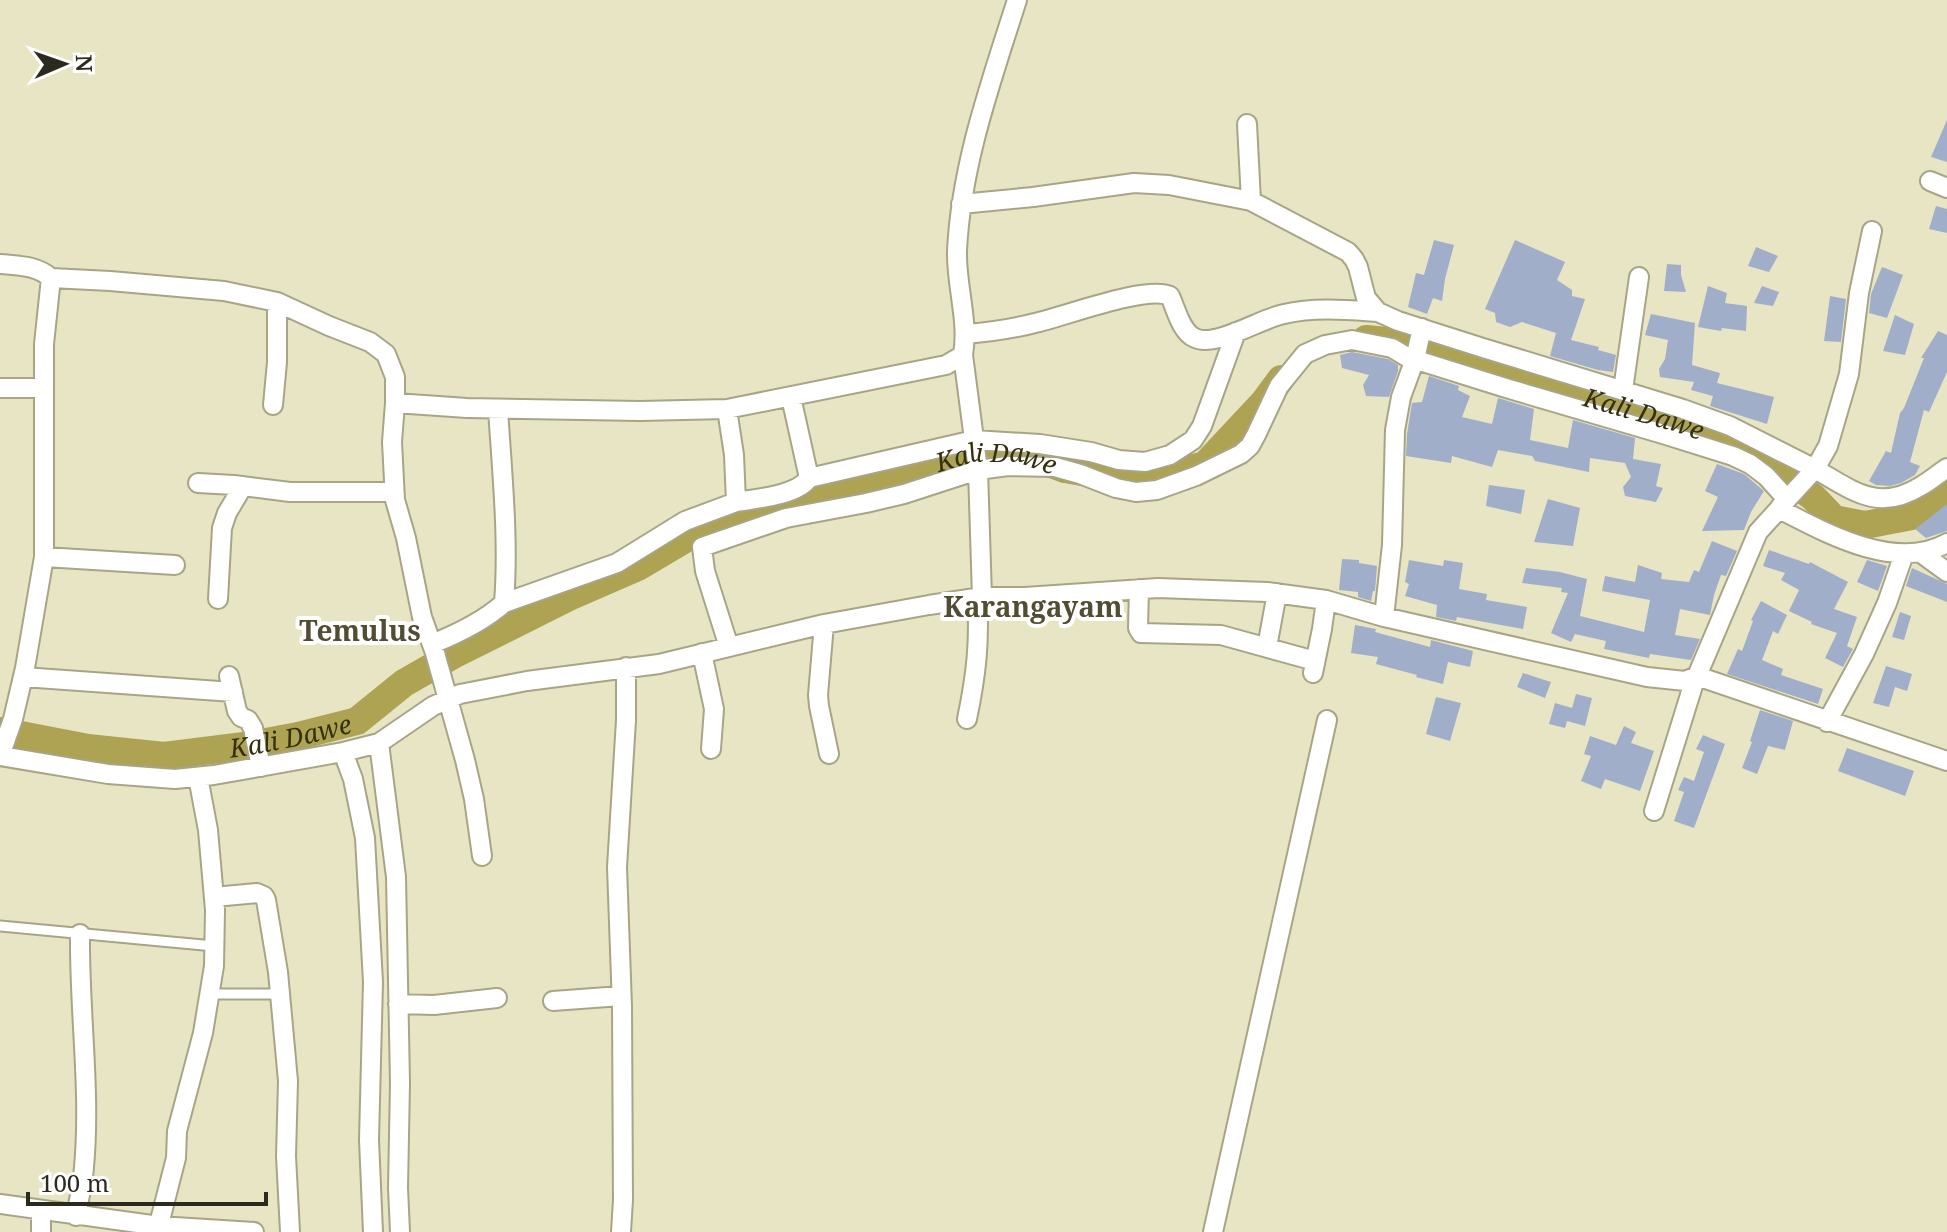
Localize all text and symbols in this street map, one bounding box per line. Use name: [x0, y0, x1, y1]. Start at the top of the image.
north arrow: [24, 24, 104, 104]
text: N: [70, 54, 100, 72]
water label: Kali Dawe: [1579, 378, 1709, 448]
water label: Kali Dawe: [930, 434, 1062, 483]
district label: Karangayam: [943, 587, 1123, 625]
district label: Temulus: [299, 611, 421, 649]
water label: Kali Dawe: [226, 705, 355, 766]
scale bar: [28, 1156, 266, 1206]
text: 100 m: [40, 1166, 109, 1199]

